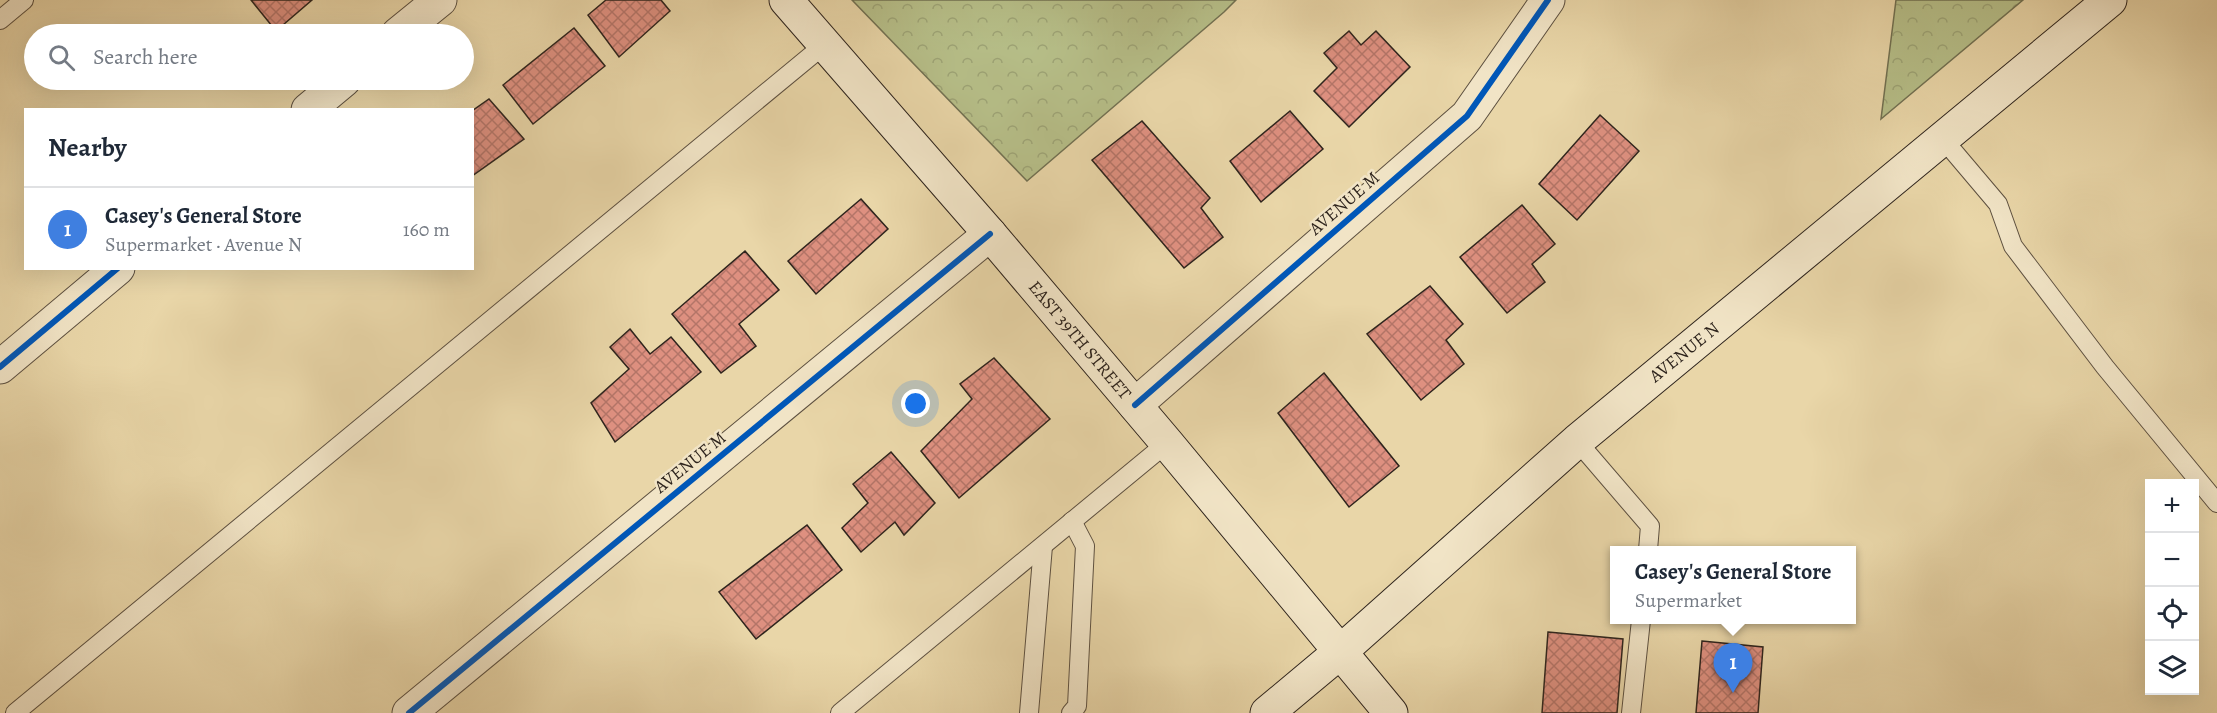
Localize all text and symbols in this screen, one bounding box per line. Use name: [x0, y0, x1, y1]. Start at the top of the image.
search box: [24, 24, 474, 90]
icon: search: [45, 41, 78, 74]
text: Search here: [93, 42, 198, 72]
text: Nearby: [48, 130, 127, 165]
street label: AVENUE M: [1303, 166, 1384, 241]
text: Casey's General Store: [105, 201, 302, 231]
text: 1: [64, 216, 71, 243]
text: 160 m: [403, 216, 450, 243]
text: Supermarket · Avenue N: [105, 231, 302, 258]
street label: EAST 39TH STREET: [1023, 276, 1137, 405]
street label: AVENUE N: [1643, 316, 1724, 388]
your location: [901, 389, 930, 418]
street label: AVENUE M: [648, 426, 731, 499]
map controls: [2145, 479, 2199, 695]
button: +: [2145, 479, 2199, 533]
button: −: [2145, 533, 2199, 587]
popup: [1610, 546, 1856, 624]
text: Casey's General Store: [1635, 557, 1831, 587]
text: Supermarket: [1635, 587, 1742, 614]
button: locate: [2145, 587, 2199, 641]
button: layers: [2145, 641, 2199, 695]
pin: 1: [1714, 644, 1752, 693]

